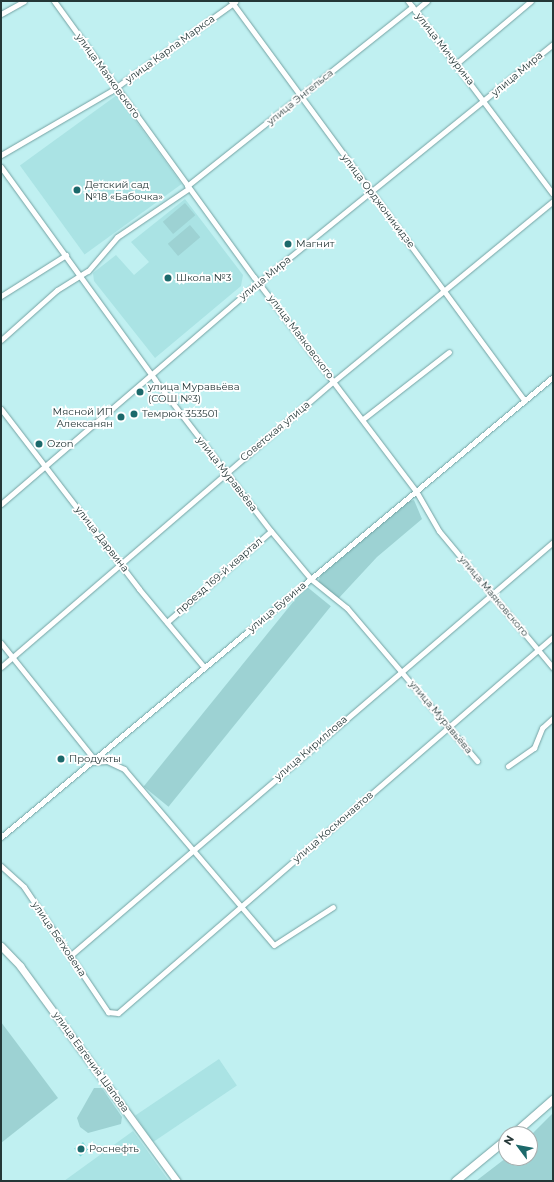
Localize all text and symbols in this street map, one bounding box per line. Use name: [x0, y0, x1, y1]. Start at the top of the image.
street label: улица Мичурина: [413, 11, 477, 87]
street label: улица Карла Маркса: [123, 13, 217, 85]
street label: улица Маяковского: [73, 31, 143, 121]
street label: улица Мира: [489, 49, 545, 99]
street label: улица Энгельса: [265, 67, 335, 127]
street label: улица Орджоникидзе: [339, 152, 417, 250]
place label: Детский сад №18 «Бабочка»: [85, 178, 163, 202]
marker: Детский сад №18 «Бабочка»: [72, 185, 82, 195]
place label: Магнит: [296, 238, 335, 250]
marker: Магнит: [283, 239, 293, 249]
street label: улица Мира: [237, 254, 293, 302]
place label: Школа №3: [176, 272, 231, 284]
marker: Школа №3: [163, 273, 173, 283]
street label: улица Маяковского: [266, 293, 336, 381]
place label: улица Муравьёва (СОШ №3): [148, 380, 240, 404]
marker: улица Муравьёва (СОШ №3): [135, 387, 145, 397]
street label: Советская улица: [238, 398, 312, 464]
place label: Мясной ИП Алексанян: [53, 405, 113, 428]
place label: Темрюк 353501: [142, 408, 218, 420]
marker: Темрюк 353501: [129, 409, 139, 419]
marker: Мясной ИП Алексанян: [116, 412, 126, 422]
street label: улица Муравьёва: [194, 434, 260, 514]
place label: Ozon: [47, 438, 73, 450]
marker: Ozon: [34, 439, 44, 449]
street label: улица Дарвина: [73, 504, 131, 574]
street label: проезд 169-й квартал: [173, 535, 265, 617]
street label: улица Маяковского: [457, 553, 531, 639]
street label: улица Бувина: [246, 579, 308, 635]
street label: улица Муравьёва: [407, 678, 475, 756]
street label: улица Кириллова: [272, 713, 350, 783]
place label: Продукты: [69, 753, 121, 765]
marker: Продукты: [56, 754, 66, 764]
street label: улица Космонавтов: [290, 789, 376, 865]
street label: улица Бетховена: [29, 899, 89, 979]
street label: улица Евгения Шапова: [50, 1009, 132, 1115]
north arrow: [498, 1126, 538, 1166]
text: N: [500, 1133, 517, 1148]
place label: Роснефть: [89, 1143, 139, 1155]
marker: Роснефть: [76, 1144, 86, 1154]

